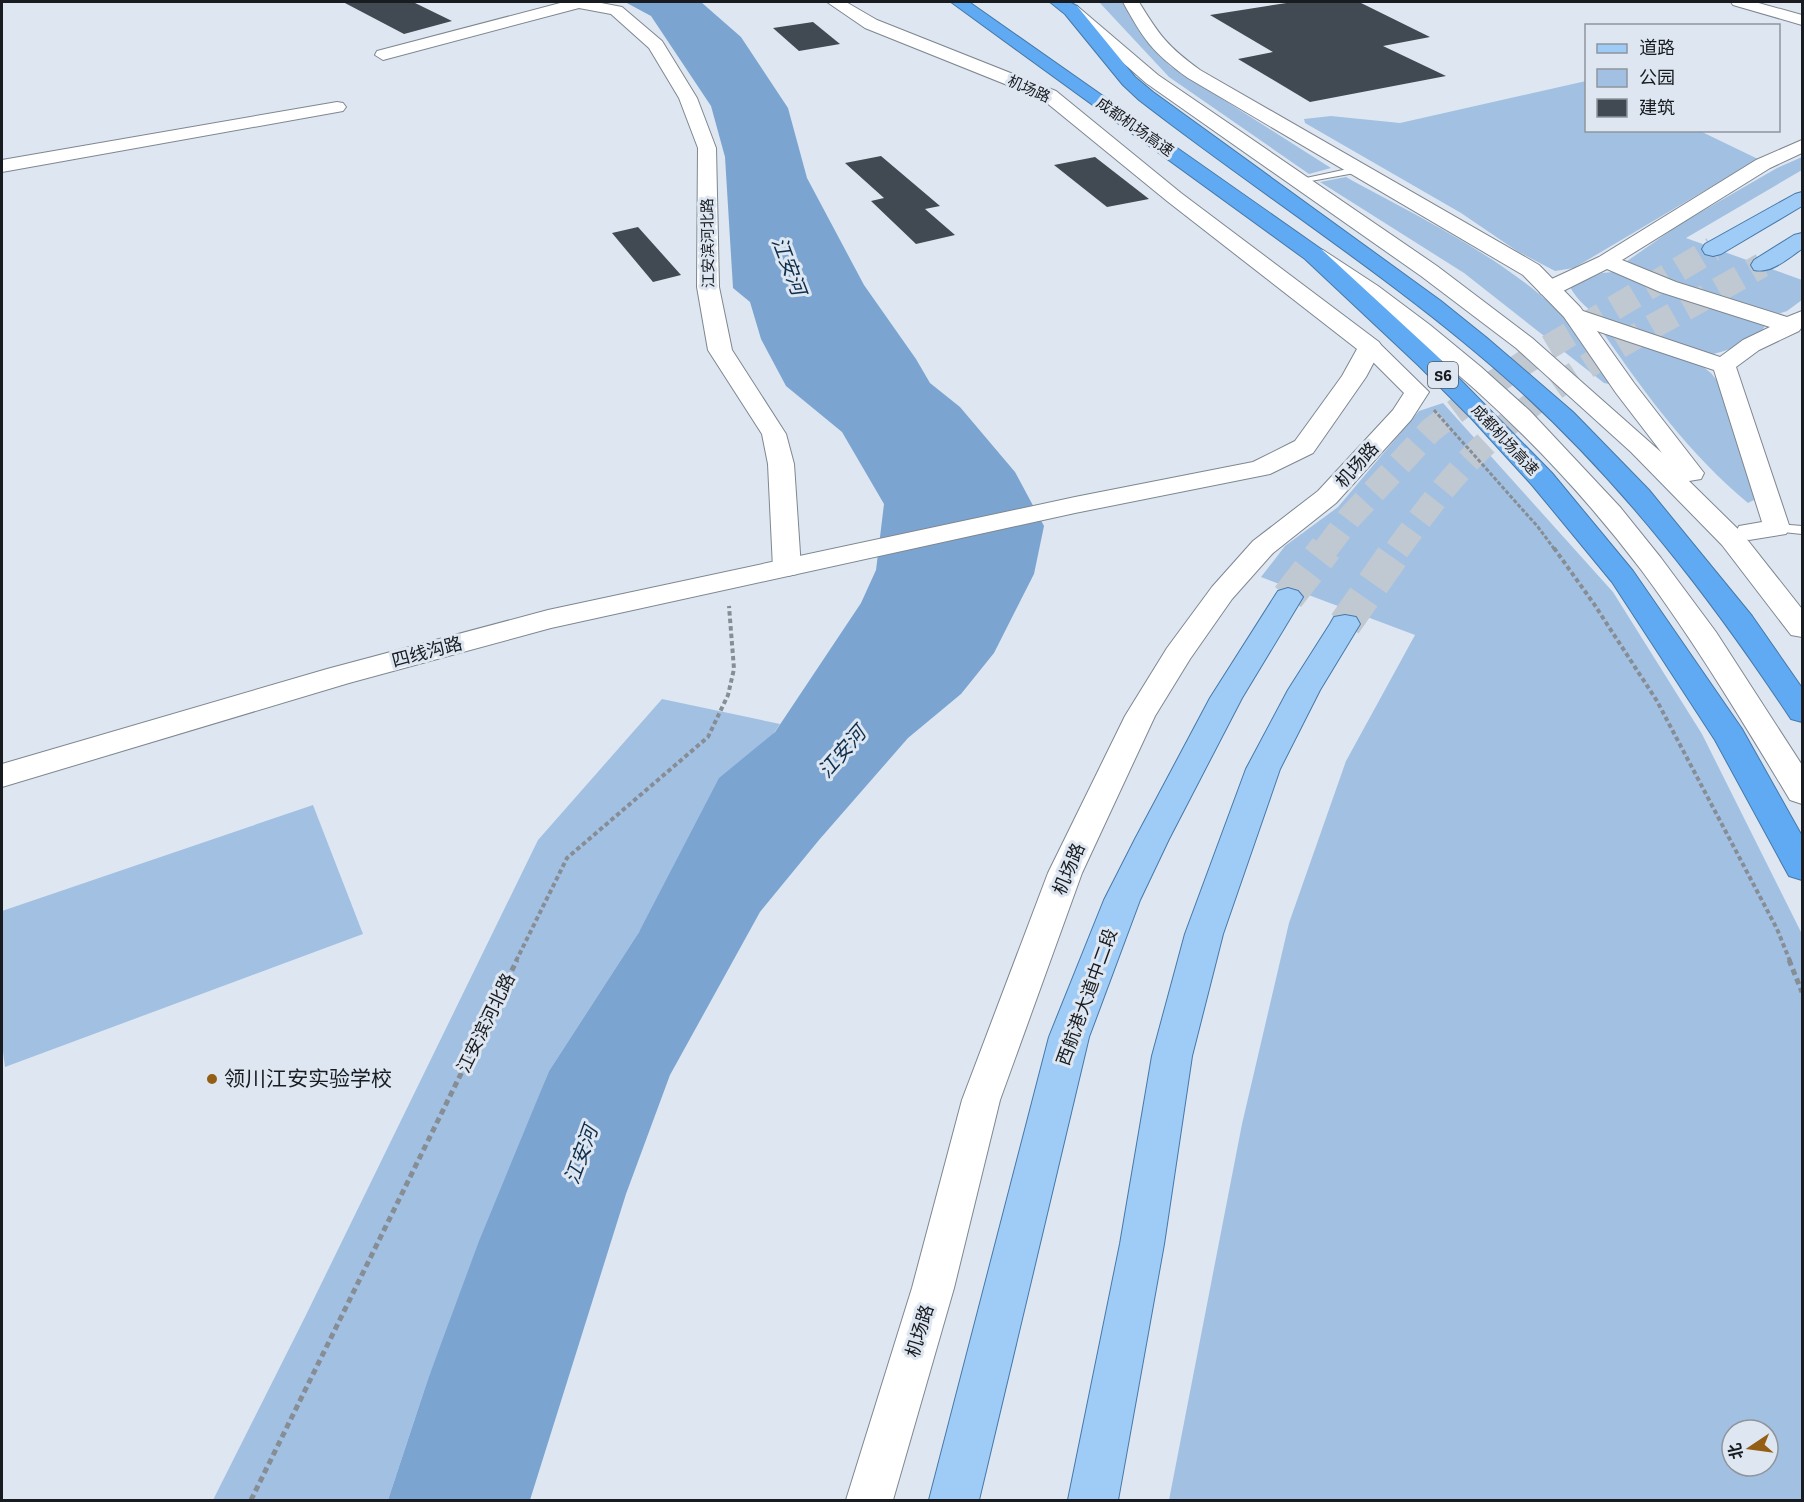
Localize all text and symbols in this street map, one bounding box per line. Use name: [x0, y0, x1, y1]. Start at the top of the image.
legend: [1585, 24, 1780, 132]
text: 道路: [1639, 37, 1675, 59]
text: 公园: [1639, 67, 1675, 89]
street label: 机场路: [1005, 72, 1053, 106]
street label: 成都机场高速: [1093, 94, 1177, 160]
text: 建筑: [1639, 97, 1675, 119]
street label: 江安滨河北路: [698, 198, 718, 288]
water label: 江安河: [767, 234, 812, 302]
road number: S6: [1428, 362, 1458, 388]
street label: 成都机场高速: [1468, 401, 1542, 479]
street label: 机场路: [1331, 438, 1383, 492]
street label: 四线沟路: [389, 632, 465, 672]
water label: 江安河: [813, 718, 873, 783]
street label: 机场路: [1048, 840, 1090, 898]
street label: 西航港大道中二段: [1052, 926, 1122, 1068]
street label: 江安滨河北路: [452, 970, 520, 1076]
place label: 领川江安实验学校: [224, 1066, 392, 1091]
marker: 领川江安实验学校: [205, 1072, 219, 1086]
water label: 江安河: [559, 1119, 604, 1187]
street label: 机场路: [902, 1302, 938, 1360]
north arrow: [1720, 1418, 1780, 1478]
text: 北: [1725, 1441, 1747, 1461]

